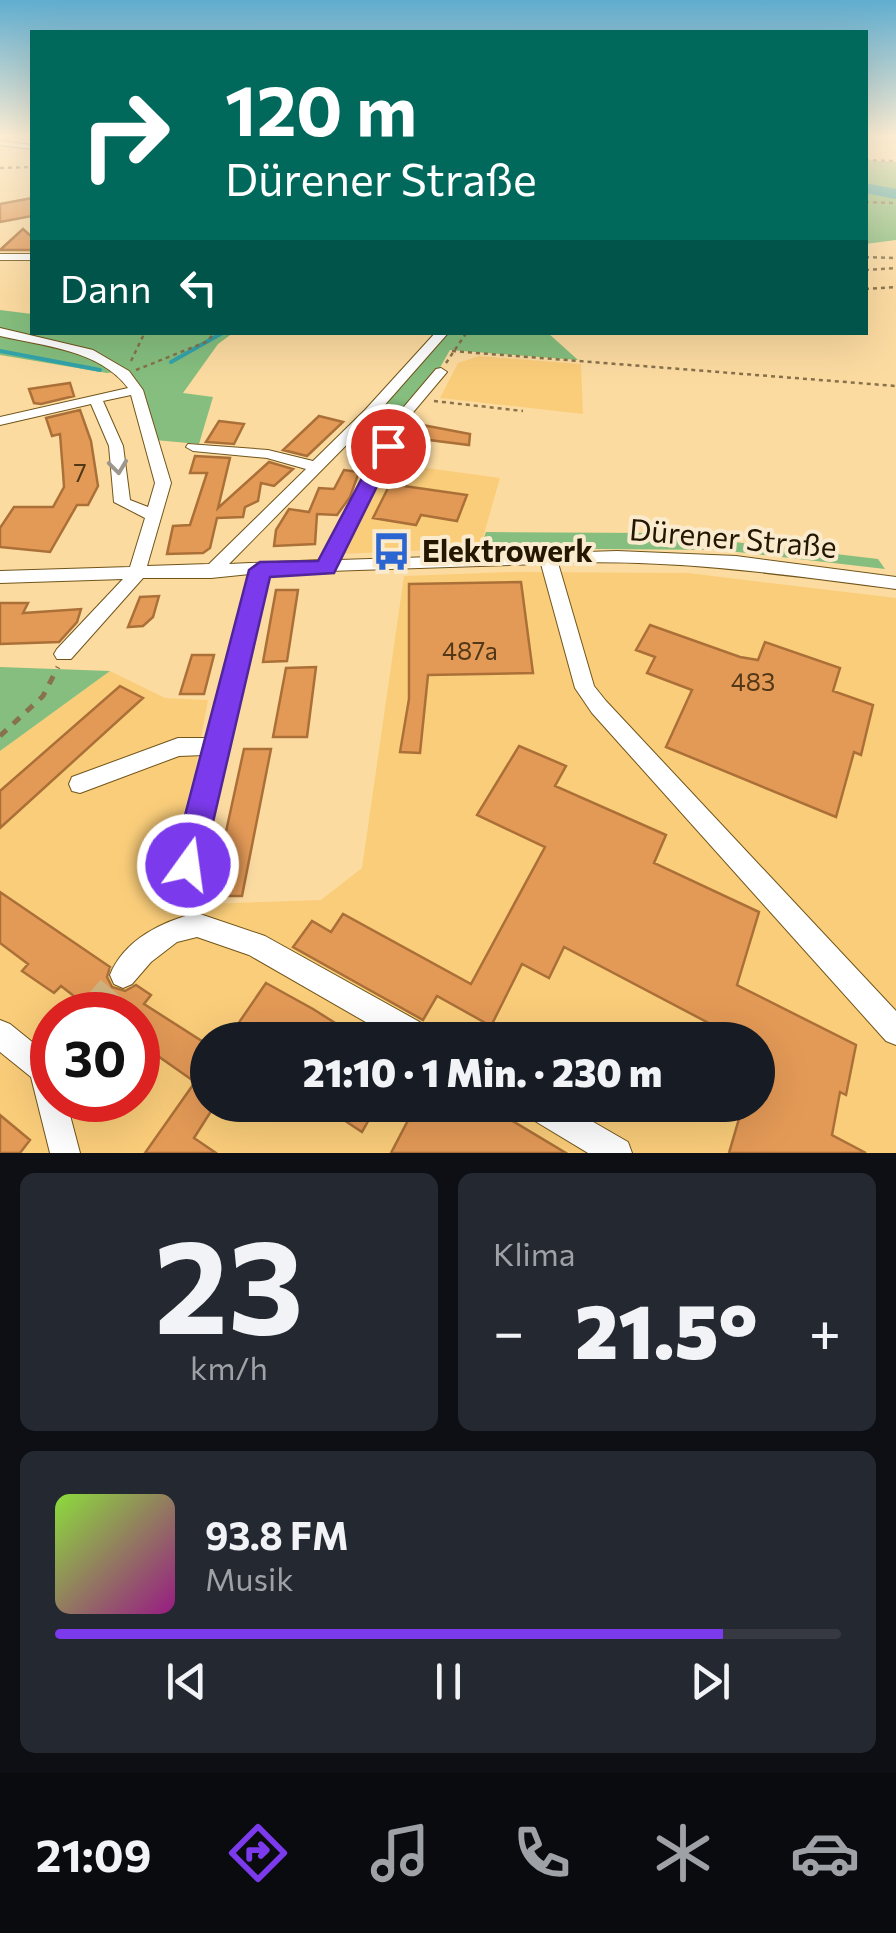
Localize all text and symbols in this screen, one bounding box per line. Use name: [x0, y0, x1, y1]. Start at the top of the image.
text: 120 m: [225, 65, 417, 150]
icon: right: [60, 70, 190, 200]
text: Dürener Straße: [225, 150, 537, 205]
icon: left: [171, 260, 226, 315]
text: Dann: [60, 264, 151, 311]
pin: [346, 404, 431, 489]
icon: arrive: [361, 419, 416, 474]
house number: 7: [73, 457, 87, 487]
one-way arrow: [107, 459, 128, 475]
street label: Dürener Straße: [628, 509, 838, 564]
bus stop icon: Elektrowerk: [371, 531, 413, 573]
place label: Elektrowerk: [422, 531, 593, 568]
house number: 487a: [442, 635, 498, 665]
house number: 483: [731, 666, 775, 696]
position arrow: [136, 813, 240, 917]
speed limit sign: 30: [30, 992, 160, 1122]
text: 21:10 · 1 Min. · 230 m: [303, 1048, 662, 1095]
text: 23: [154, 1202, 304, 1361]
text: Klima: [493, 1233, 575, 1273]
text: 21.5°: [575, 1283, 758, 1374]
text: −: [493, 1296, 524, 1363]
text: +: [809, 1296, 841, 1363]
text: km/h: [190, 1347, 268, 1387]
text: 93.8 FM: [205, 1511, 349, 1558]
text: Musik: [205, 1558, 294, 1598]
icon: previous: [159, 1654, 214, 1709]
icon: pause: [421, 1654, 476, 1709]
icon: next: [683, 1654, 738, 1709]
icon: directions: [223, 1818, 293, 1888]
icon: music: [365, 1818, 435, 1888]
icon: phone: [507, 1818, 577, 1888]
icon: climate: [648, 1818, 718, 1888]
icon: car: [790, 1818, 860, 1888]
text: 21:09: [36, 1826, 151, 1881]

